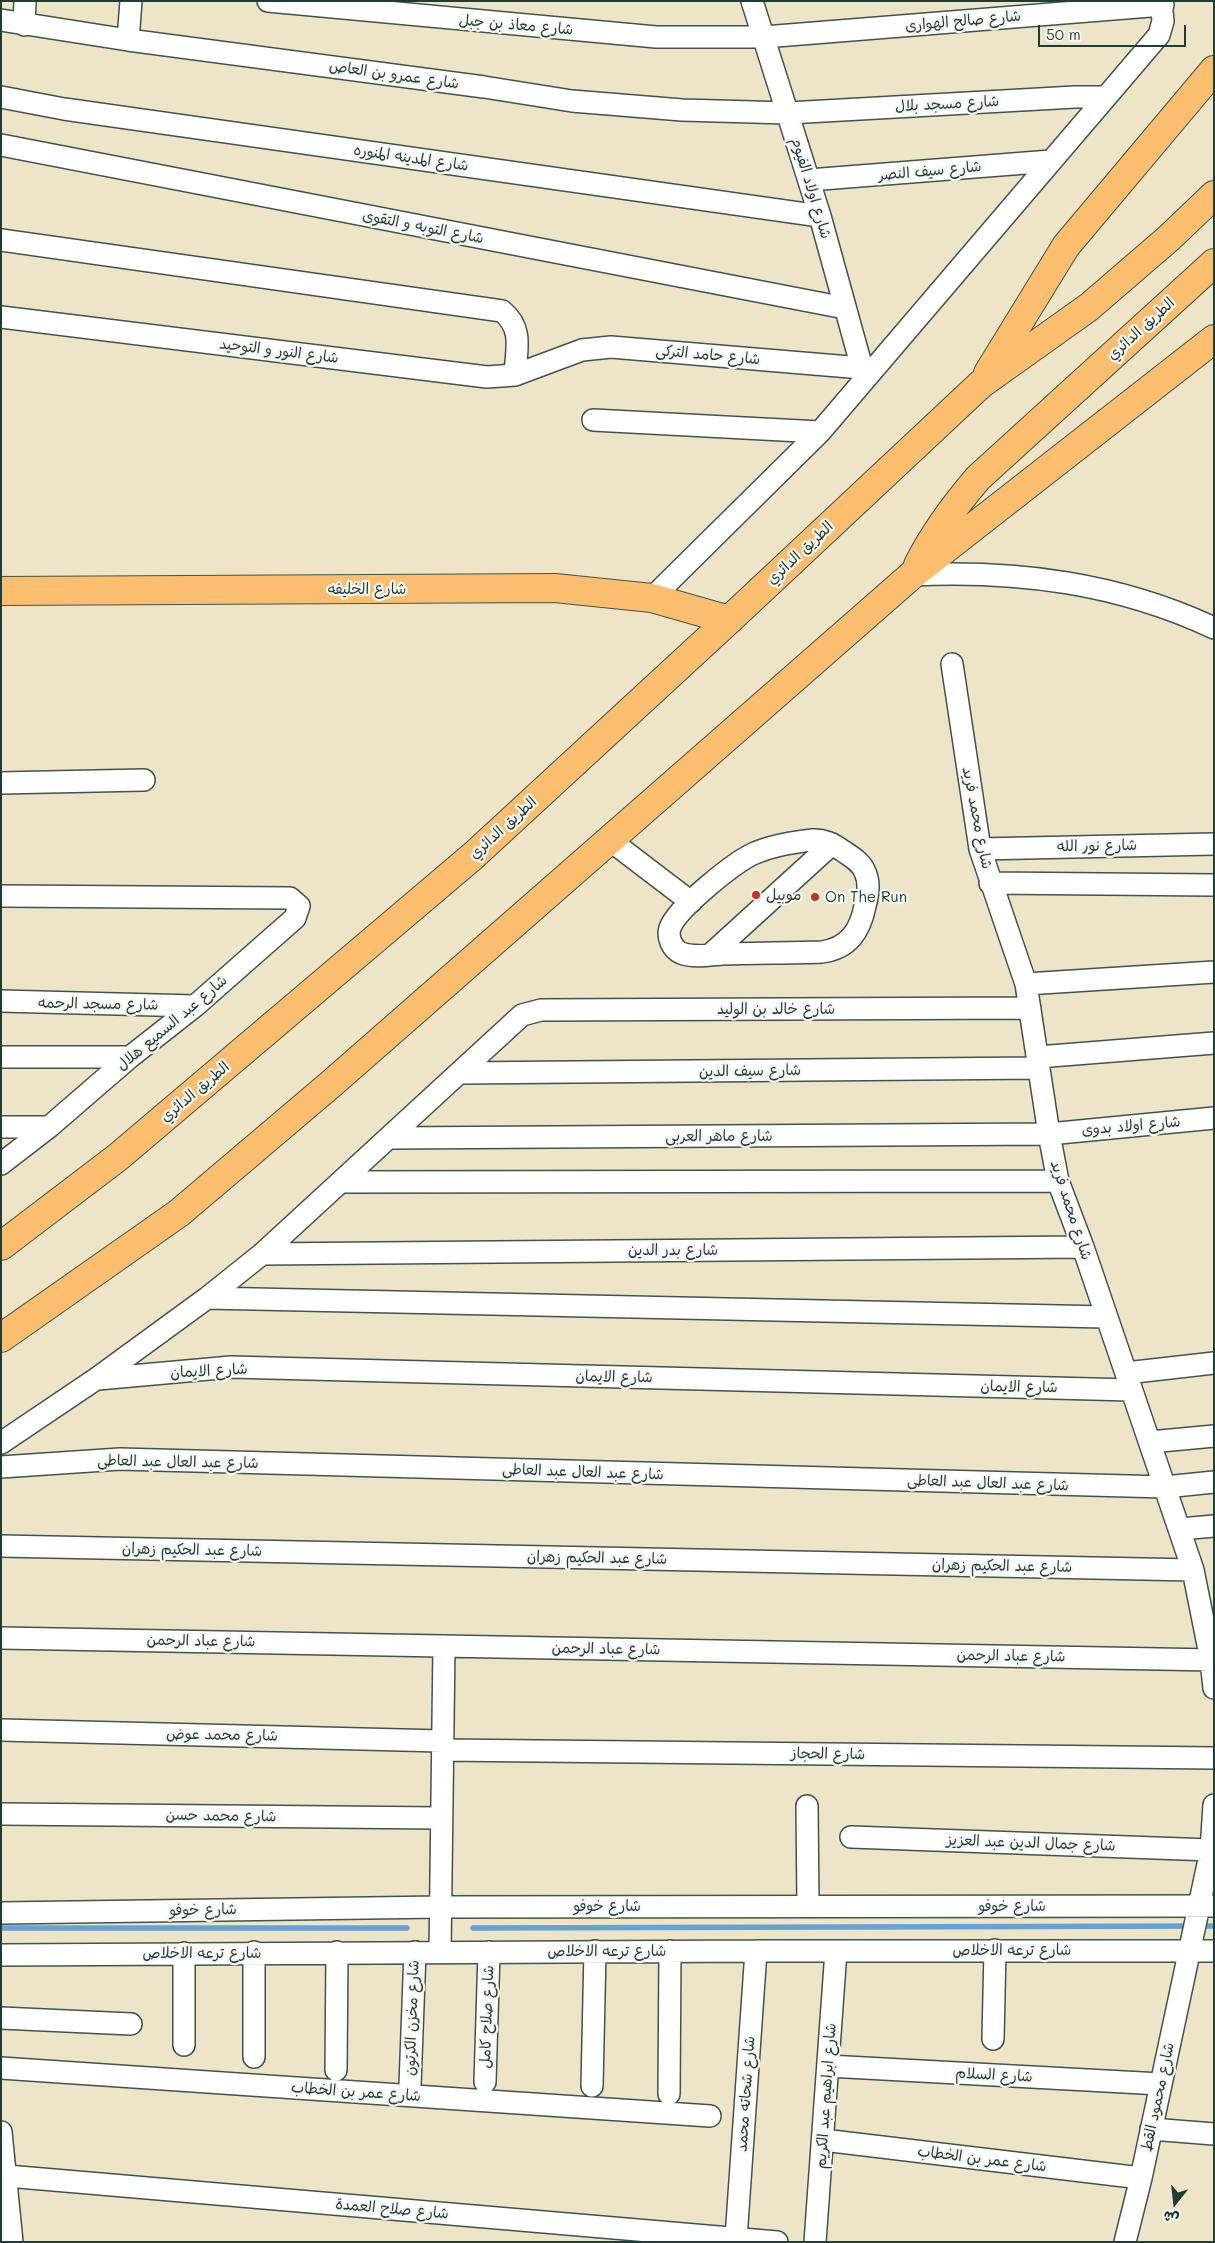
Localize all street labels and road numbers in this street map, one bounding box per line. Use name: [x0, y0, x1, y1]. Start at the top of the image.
street label: شارع صالح الهوارى: [904, 7, 1022, 35]
street label: شارع معاذ بن جبل: [458, 11, 574, 39]
street label: شارع عمرو بن العاص: [328, 57, 460, 93]
street label: شارع مسجد بلال: [894, 92, 1000, 116]
street label: شارع اولاد الفيوم: [787, 135, 835, 241]
street label: شارع المدينه المنوره: [352, 141, 470, 175]
street label: شارع سيف النصر: [878, 158, 982, 184]
street label: شارع التوبه و التقوى: [361, 206, 485, 248]
street label: الطريق الدائري: [1104, 294, 1178, 364]
street label: شارع النور و التوحيد: [218, 335, 340, 367]
street label: شارع حامد التركى: [655, 341, 761, 369]
street label: الطريق الدائري: [763, 518, 837, 588]
street label: شارع الخليفه: [328, 580, 406, 598]
street label: شارع محمد فريد: [958, 765, 996, 871]
street label: الطريق الدائري: [466, 793, 540, 863]
street label: شارع نور الله: [1057, 836, 1137, 856]
street label: شارع عبد السميع هلال: [113, 971, 231, 1075]
street label: شارع مسجد الرحمه: [37, 994, 159, 1014]
street label: شارع خالد بن الوليد: [717, 1000, 835, 1018]
street label: الطريق الدائري: [157, 1058, 233, 1126]
street label: شارع سيف الدين: [699, 1061, 801, 1081]
street label: شارع اولاد بدوى: [1081, 1113, 1181, 1139]
street label: شارع ماهر العربى: [665, 1127, 773, 1145]
street label: شارع محمد فريد: [1046, 1158, 1096, 1262]
street label: شارع بدر الدين: [628, 1241, 718, 1259]
street label: شارع الايمان: [170, 1360, 248, 1382]
street label: شارع الايمان: [575, 1367, 653, 1387]
street label: شارع الايمان: [980, 1377, 1058, 1397]
street label: شارع عبد العال عبد العاطى: [97, 1452, 259, 1472]
street label: شارع عبد العال عبد العاطى: [502, 1460, 664, 1484]
street label: شارع عبد العال عبد العاطى: [907, 1471, 1069, 1495]
street label: شارع عبد الحكيم زهران: [122, 1540, 262, 1560]
street label: شارع عبد الحكيم زهران: [527, 1548, 667, 1568]
street label: شارع عبد الحكيم زهران: [932, 1556, 1072, 1576]
street label: شارع عباد الرحمن: [146, 1631, 256, 1651]
street label: شارع عباد الرحمن: [551, 1639, 661, 1659]
street label: شارع عباد الرحمن: [956, 1646, 1066, 1666]
street label: شارع محمد عوض: [166, 1725, 278, 1745]
street label: شارع الحجاز: [791, 1744, 865, 1764]
street label: شارع محمد حسن: [165, 1806, 277, 1826]
street label: شارع جمال الدين عبد العزيز: [946, 1831, 1116, 1855]
street label: شارع خوفو: [573, 1897, 641, 1915]
street label: شارع خوفو: [978, 1897, 1046, 1915]
street label: شارع خوفو: [169, 1900, 237, 1920]
street label: شارع ترعه الاخلاص: [953, 1941, 1071, 1959]
street label: شارع ترعه الاخلاص: [548, 1942, 666, 1960]
street label: شارع ترعه الاخلاص: [143, 1944, 261, 1962]
street label: شارع مخزن الكرتون: [401, 1960, 423, 2076]
street label: شارع صلاح كامل: [476, 1965, 498, 2069]
street label: شارع ابراهيم عبد الكريم: [812, 2022, 840, 2170]
street label: شارع شحاته محمد: [733, 2035, 759, 2153]
street label: شارع محمود القط: [1138, 2041, 1178, 2153]
street label: شارع السلام: [955, 2064, 1033, 2086]
street label: شارع عمر بن الخطاب: [291, 2078, 421, 2106]
street label: شارع عمر بن الخطاب: [916, 2142, 1048, 2176]
street label: شارع صلاح العمدة: [335, 2195, 449, 2223]

